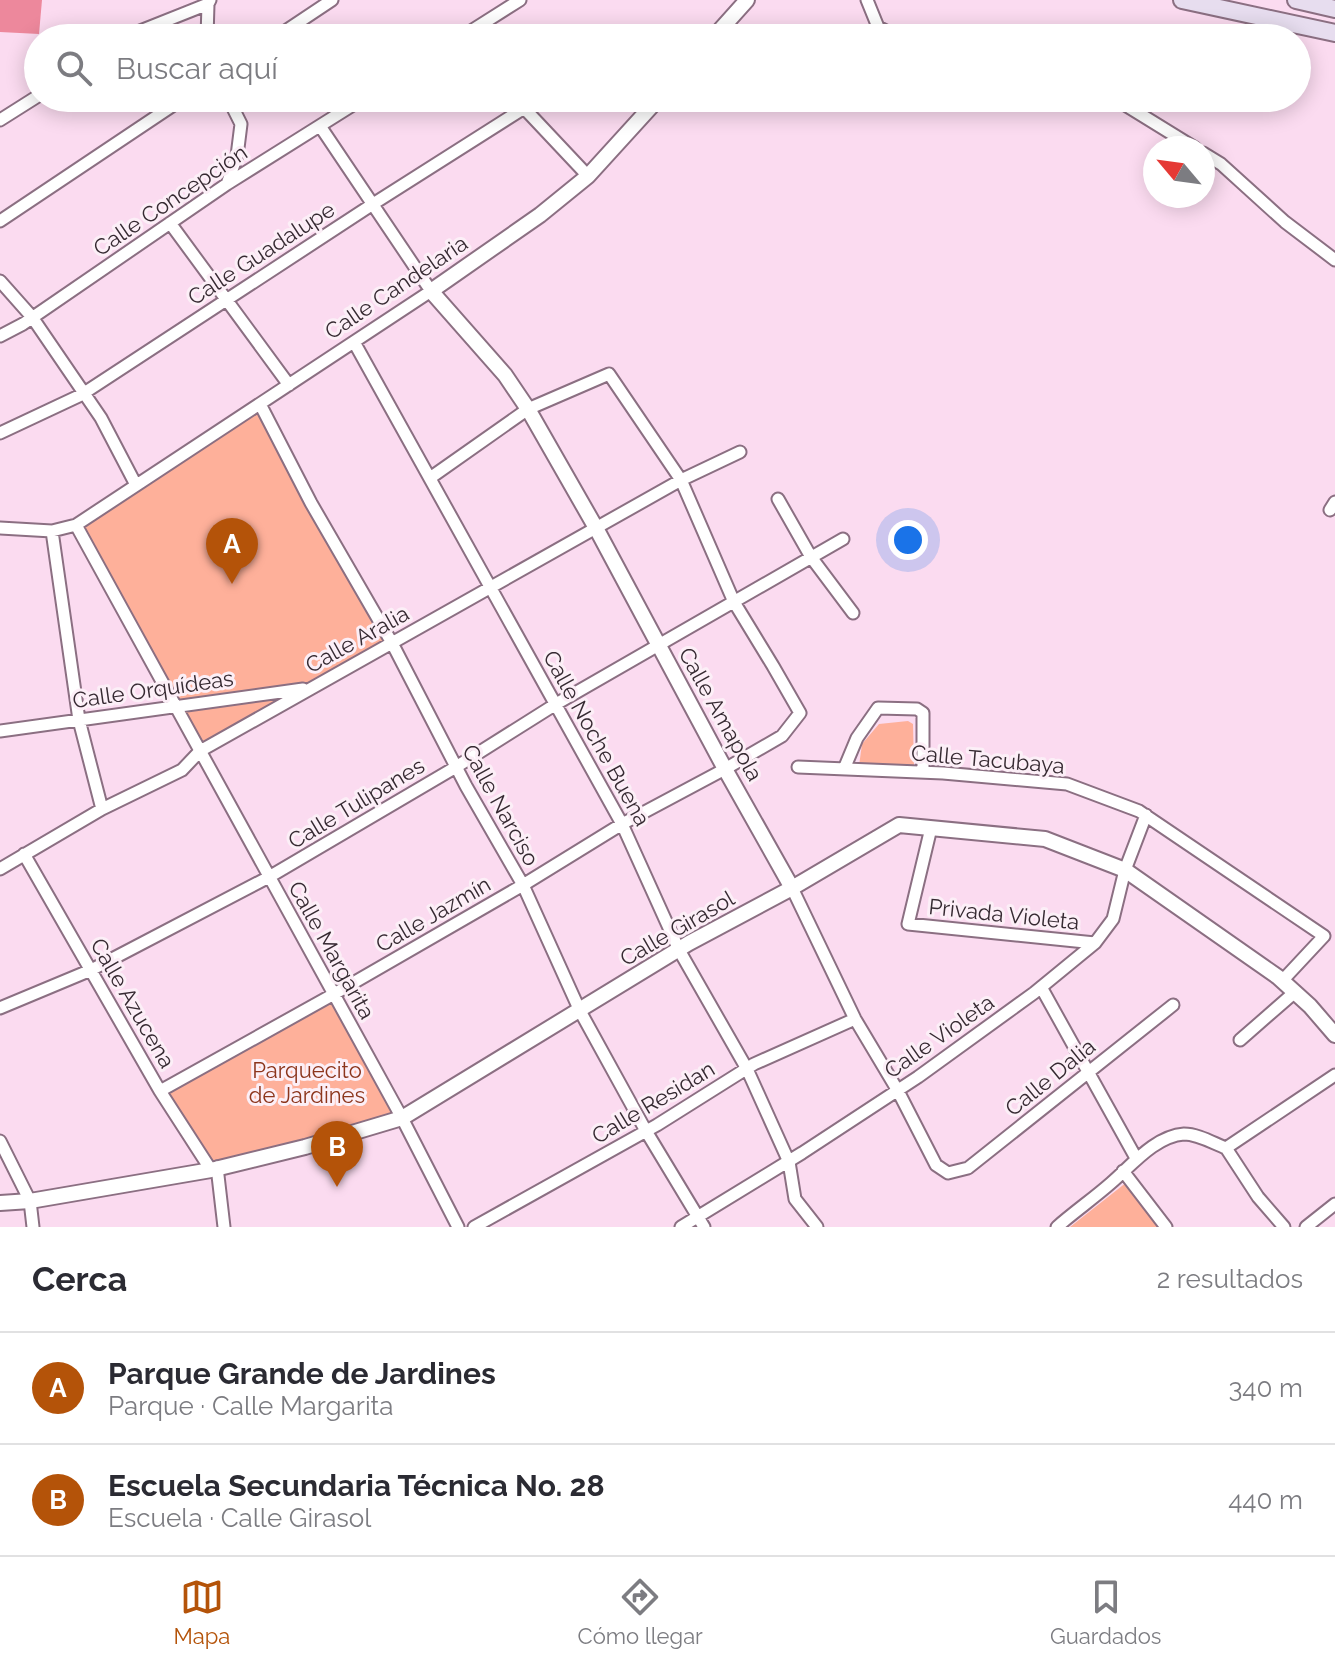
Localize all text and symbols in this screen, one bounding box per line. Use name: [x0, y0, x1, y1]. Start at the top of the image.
search box: [24, 24, 1311, 112]
icon: search: [52, 46, 96, 90]
text: Buscar aquí: [116, 51, 278, 86]
north arrow: [1143, 136, 1215, 208]
street label: Calle Concepción: [88, 139, 252, 261]
street label: Calle Guadalupe: [183, 196, 339, 310]
street label: Calle Candelaria: [320, 230, 472, 344]
pin: A: [206, 518, 258, 584]
your location: [888, 520, 928, 560]
street label: Calle Aralia: [301, 600, 413, 678]
street label: Calle Amapola: [674, 643, 768, 785]
street label: Calle Noche Buena: [538, 646, 656, 830]
street label: Calle Orquídeas: [71, 665, 235, 713]
street label: Calle Tacubaya: [910, 739, 1066, 779]
street label: Calle Narciso: [457, 740, 545, 870]
street label: Calle Tulipanes: [283, 752, 429, 854]
street label: Calle Jazmín: [371, 871, 495, 957]
street label: Calle Margarita: [283, 877, 381, 1023]
street label: Calle Girasol: [615, 885, 739, 971]
street label: Privada Violeta: [927, 893, 1081, 935]
street label: Calle Azucena: [85, 934, 181, 1072]
street label: Calle Violeta: [879, 989, 999, 1083]
street label: Calle Dalia: [1000, 1033, 1100, 1121]
street label: Calle Residan: [587, 1055, 719, 1149]
park label: Parquecito de Jardines: [249, 1057, 365, 1108]
pin: B: [311, 1121, 363, 1187]
text: Cerca: [32, 1259, 127, 1299]
text: 2 resultados: [1157, 1264, 1303, 1294]
text: Parque Grande de Jardines: [108, 1356, 496, 1391]
text: A: [49, 1373, 67, 1403]
text: 340 m: [1228, 1373, 1303, 1403]
text: Parque · Calle Margarita: [108, 1391, 393, 1421]
text: Escuela Secundaria Técnica No. 28: [108, 1468, 605, 1503]
text: B: [49, 1485, 67, 1515]
text: 440 m: [1228, 1485, 1303, 1515]
text: Escuela · Calle Girasol: [108, 1503, 371, 1533]
tab: Mapa: [174, 1575, 230, 1649]
tab: Cómo llegar: [578, 1575, 703, 1649]
tab: Guardados: [1050, 1575, 1161, 1649]

